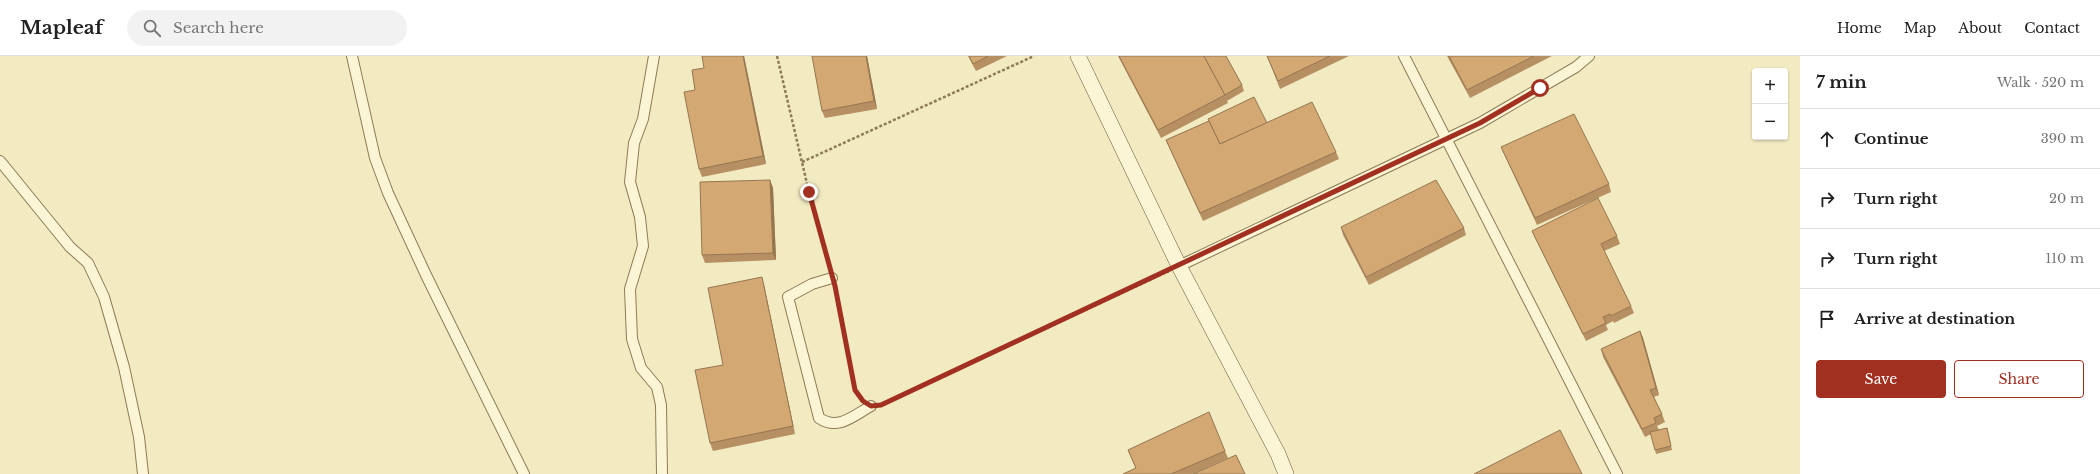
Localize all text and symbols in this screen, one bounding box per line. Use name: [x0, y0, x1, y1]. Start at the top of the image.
search box: [127, 10, 407, 46]
text: Mapleaf: [20, 16, 103, 39]
icon: search: [141, 17, 163, 39]
text: Search here: [173, 18, 264, 37]
text: Home: [1837, 19, 1882, 37]
text: Map: [1904, 19, 1936, 37]
text: About: [1958, 19, 2002, 37]
text: Contact: [2024, 19, 2080, 37]
map controls: [1752, 68, 1788, 140]
button: +: [1752, 68, 1788, 104]
text: 7 min: [1816, 72, 1867, 93]
text: Walk · 520 m: [1997, 74, 2084, 91]
route start: [1531, 79, 1549, 97]
button: −: [1752, 104, 1788, 140]
icon: ahead: [1816, 128, 1838, 150]
text: Continue: [1854, 129, 1929, 148]
text: 390 m: [2041, 130, 2084, 147]
route end: [800, 183, 818, 201]
icon: right: [1816, 188, 1838, 210]
text: Turn right: [1854, 189, 1937, 208]
text: 20 m: [2049, 190, 2084, 207]
icon: right: [1816, 248, 1838, 270]
text: Turn right: [1854, 249, 1937, 268]
text: 110 m: [2045, 250, 2084, 267]
icon: arrive: [1816, 308, 1838, 330]
text: Arrive at destination: [1854, 309, 2015, 328]
button: Save: [1816, 360, 1946, 398]
button: Share: [1954, 360, 2084, 398]

